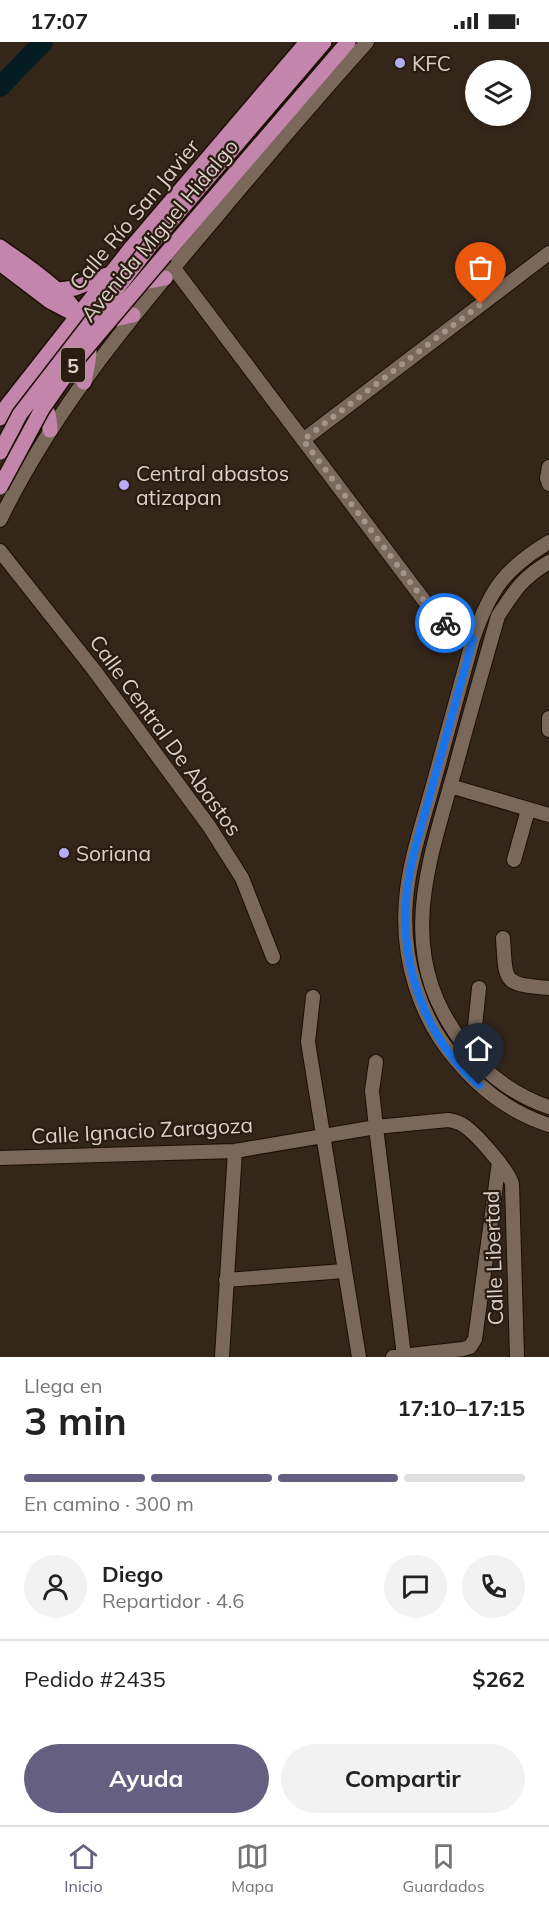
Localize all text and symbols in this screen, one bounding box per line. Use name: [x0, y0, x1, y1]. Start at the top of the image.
text: 17:07: [30, 7, 88, 35]
place label: KFC: [412, 50, 451, 76]
marker: KFC: [393, 56, 407, 70]
map controls: [465, 60, 531, 126]
button: layers: [465, 60, 531, 126]
street label: Calle Río San Javier: [63, 133, 205, 295]
street label: Avenida Miguel Hidalgo: [75, 133, 243, 327]
pin: [455, 242, 506, 304]
icon: bag: [464, 251, 497, 284]
road number: 5: [61, 348, 85, 382]
place label: Central abastos atizapan: [136, 460, 289, 510]
marker: Central abastos atizapan: [117, 478, 131, 492]
courier: [415, 593, 475, 653]
icon: bike: [429, 607, 462, 640]
street label: Calle Central De Abastos: [84, 629, 248, 841]
place label: Soriana: [76, 840, 151, 866]
marker: Soriana: [57, 846, 71, 860]
pin: [453, 1023, 504, 1085]
icon: home: [462, 1032, 495, 1065]
street label: Calle Ignacio Zaragoza: [30, 1111, 254, 1149]
street label: Calle Libertad: [478, 1190, 508, 1326]
text: Llega en: [24, 1373, 102, 1398]
text: 17:10–17:15: [397, 1394, 525, 1422]
text: 3 min: [24, 1396, 127, 1445]
text: En camino · 300 m: [24, 1491, 194, 1516]
button: person: [24, 1555, 87, 1618]
button: chat: [384, 1555, 447, 1618]
button: phone: [462, 1555, 525, 1618]
text: Diego: [102, 1560, 163, 1588]
text: Repartidor · 4.6: [102, 1588, 244, 1613]
text: Pedido #2435: [24, 1665, 166, 1693]
text: $262: [472, 1665, 525, 1693]
button: Ayuda: [24, 1744, 269, 1813]
button: Compartir: [281, 1744, 525, 1813]
tab: Inicio: [64, 1840, 103, 1896]
tab: Mapa: [231, 1840, 274, 1896]
tab: Guardados: [403, 1840, 485, 1896]

